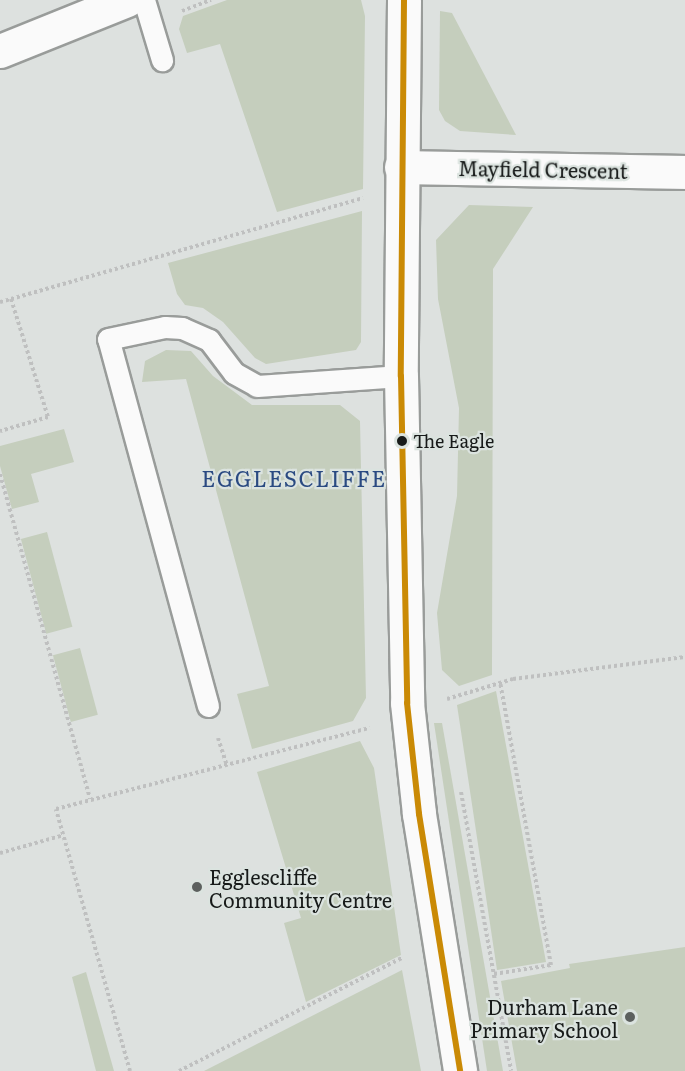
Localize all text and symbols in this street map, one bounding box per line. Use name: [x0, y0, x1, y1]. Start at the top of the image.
street label: Mayfield Crescent: [458, 156, 628, 182]
place label: The Eagle: [413, 430, 494, 452]
marker: The Eagle: [396, 435, 408, 447]
district label: EGGLESCLIFFE: [201, 465, 387, 491]
place label: Egglescliffe Community Centre: [209, 864, 392, 911]
marker: Egglescliffe Community Centre: [190, 880, 204, 894]
place label: Durham Lane Primary School: [470, 994, 618, 1041]
marker: Durham Lane Primary School: [623, 1010, 637, 1024]

